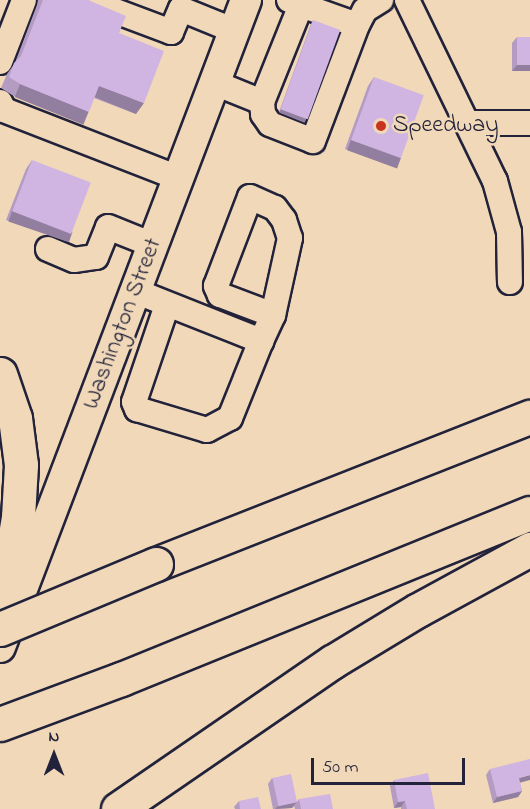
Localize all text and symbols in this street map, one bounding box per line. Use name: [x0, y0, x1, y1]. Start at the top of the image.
place label: Speedway: [393, 112, 499, 140]
marker: Speedway: [374, 119, 388, 133]
street label: Washington Street: [77, 234, 169, 414]
north arrow: [24, 725, 84, 785]
text: N: [49, 725, 59, 749]
scale bar: [314, 746, 468, 784]
text: 50 m: [322, 755, 359, 781]

